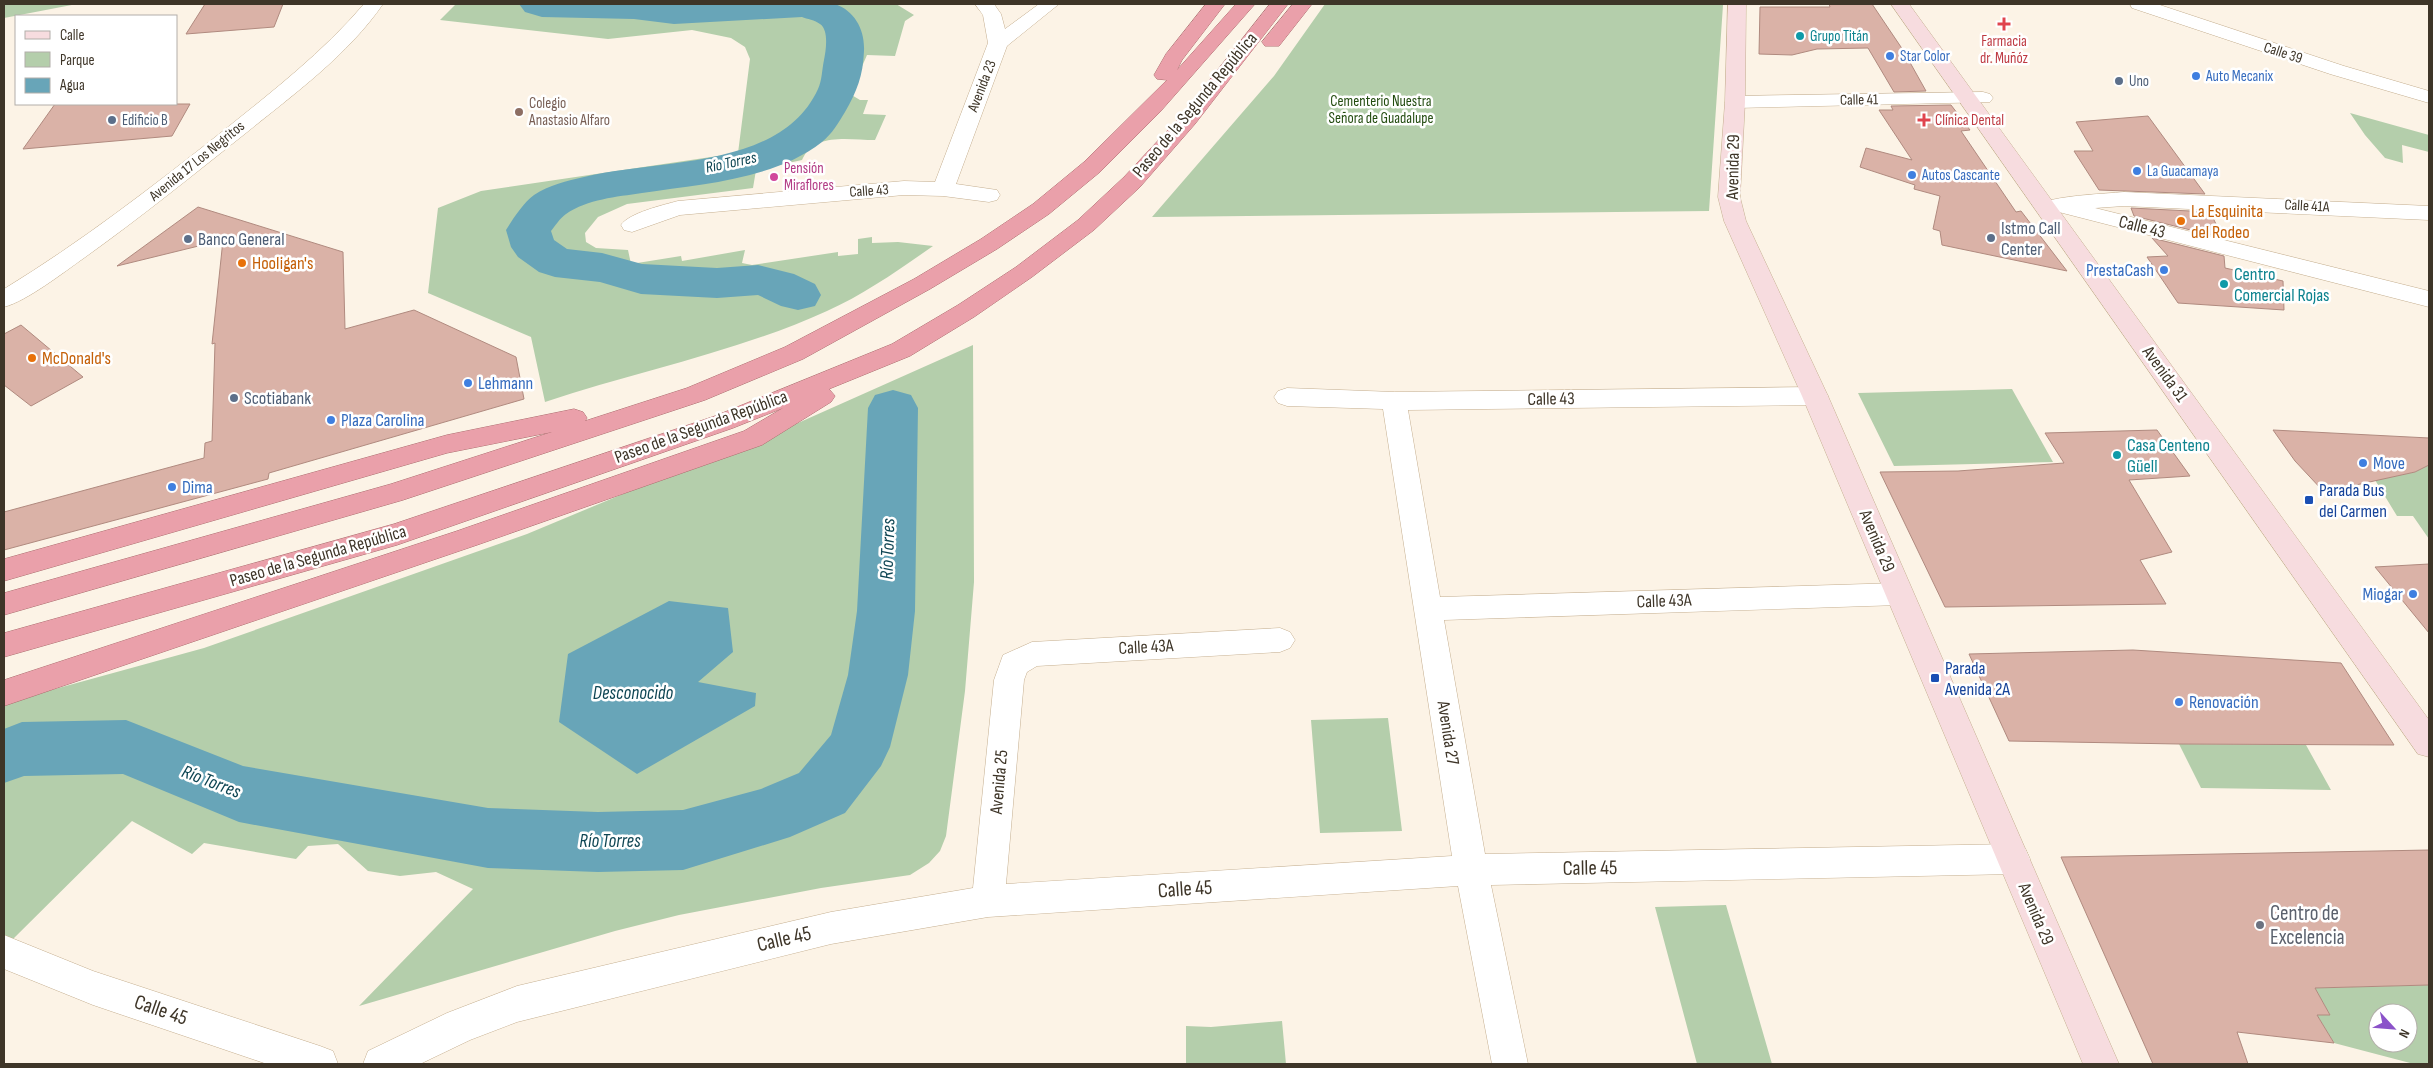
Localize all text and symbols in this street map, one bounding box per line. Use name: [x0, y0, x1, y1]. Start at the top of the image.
legend: [15, 15, 178, 105]
marker: Farmacia dr. Muñóz: [1998, 18, 2010, 30]
text: Calle: [60, 26, 84, 45]
place label: Grupo Titán: [1810, 27, 1869, 46]
street label: Paseo de la Segunda República: [1128, 28, 1262, 182]
marker: Grupo Titán: [1794, 30, 1806, 42]
place label: Farmacia dr. Muñóz: [1980, 32, 2029, 68]
street label: Calle 39: [2261, 38, 2305, 68]
place label: Star Color: [1900, 47, 1951, 66]
marker: Star Color: [1884, 50, 1896, 62]
text: Parque: [60, 51, 95, 70]
street label: Avenida 23: [963, 57, 1001, 116]
place label: Auto Mecanix: [2205, 67, 2273, 86]
marker: Auto Mecanix: [2190, 70, 2202, 82]
place label: Uno: [2129, 72, 2149, 91]
marker: Uno: [2113, 75, 2125, 87]
text: Agua: [59, 76, 85, 95]
street label: Calle 41: [1840, 90, 1879, 110]
park label: Cementerio Nuestra Señora de Guadalupe: [1329, 92, 1433, 128]
place label: Colegio Anastasio Alfaro: [528, 94, 610, 130]
marker: Colegio Anastasio Alfaro: [513, 106, 525, 118]
place label: Edificio B: [122, 111, 168, 130]
place label: Clínica Dental: [1935, 111, 2004, 130]
marker: Clínica Dental: [1917, 113, 1931, 127]
marker: Edificio B: [106, 114, 118, 126]
street label: Avenida 17 Los Negritos: [145, 117, 249, 206]
street label: Avenida 29: [1722, 134, 1744, 201]
water label: Río Torres: [704, 148, 759, 178]
place label: Pensión Miraflores: [784, 159, 834, 195]
place label: La Guacamaya: [2147, 162, 2219, 181]
marker: La Guacamaya: [2131, 165, 2143, 177]
place label: Autos Cascante: [1921, 166, 2000, 185]
marker: Autos Cascante: [1906, 169, 1918, 181]
marker: Pensión Miraflores: [768, 171, 780, 183]
street label: Calle 43: [849, 180, 889, 202]
street label: Calle 41A: [2284, 195, 2331, 217]
place label: La Esquinita del Rodeo: [2191, 201, 2263, 243]
street label: Calle 43: [2117, 211, 2167, 243]
marker: La Esquinita del Rodeo: [2175, 215, 2187, 227]
place label: Istmo Call Center: [2001, 218, 2061, 260]
place label: Banco General: [198, 229, 285, 250]
marker: Istmo Call Center: [1985, 232, 1997, 244]
marker: Banco General: [182, 233, 194, 245]
place label: Hooligan's: [252, 253, 313, 274]
marker: Hooligan's: [236, 257, 248, 269]
place label: PrestaCash: [2086, 260, 2154, 281]
marker: PrestaCash: [2158, 264, 2170, 276]
place label: Centro Comercial Rojas: [2234, 264, 2330, 306]
marker: Centro Comercial Rojas: [2218, 278, 2230, 290]
street label: Avenida 31: [2137, 341, 2193, 407]
place label: McDonald's: [42, 348, 111, 369]
marker: McDonald's: [26, 352, 38, 364]
place label: Lehmann: [478, 373, 533, 394]
marker: Lehmann: [462, 377, 474, 389]
street label: Paseo de la Segunda República: [612, 386, 790, 468]
place label: Scotiabank: [244, 388, 311, 409]
street label: Calle 43: [1527, 388, 1575, 410]
marker: Scotiabank: [228, 392, 240, 404]
place label: Plaza Carolina: [341, 410, 425, 431]
marker: Plaza Carolina: [325, 414, 337, 426]
place label: Casa Centeno Güell: [2127, 435, 2210, 477]
marker: Casa Centeno Güell: [2111, 449, 2123, 461]
place label: Move: [2373, 453, 2405, 474]
marker: Move: [2357, 457, 2369, 469]
place label: Dima: [182, 477, 213, 498]
place label: Parada Bus del Carmen: [2319, 480, 2387, 522]
marker: Dima: [166, 481, 178, 493]
marker: Parada Bus del Carmen: [2303, 494, 2315, 506]
street label: Avenida 29: [1854, 506, 1899, 575]
water label: Río Torres: [875, 518, 901, 580]
street label: Paseo de la Segunda República: [227, 521, 409, 591]
place label: Miogar: [2363, 584, 2403, 605]
marker: Miogar: [2407, 588, 2419, 600]
street label: Calle 43A: [1636, 590, 1692, 612]
street label: Calle 43A: [1118, 635, 1174, 659]
place label: Parada Avenida 2A: [1944, 658, 2010, 700]
marker: Parada Avenida 2A: [1929, 672, 1941, 684]
water label: Desconocido: [593, 682, 674, 705]
place label: Renovación: [2189, 692, 2259, 713]
marker: Renovación: [2173, 696, 2185, 708]
street label: Avenida 27: [1432, 699, 1464, 767]
street label: Avenida 25: [986, 749, 1012, 816]
water label: Río Torres: [178, 760, 244, 804]
water label: Río Torres: [579, 830, 641, 853]
street label: Calle 45: [1562, 855, 1618, 881]
street label: Calle 45: [1157, 875, 1213, 903]
street label: Avenida 29: [2013, 879, 2058, 948]
place label: Centro de Excelencia: [2270, 901, 2345, 950]
marker: Centro de Excelencia: [2254, 919, 2266, 931]
street label: Calle 45: [754, 921, 814, 957]
street label: Calle 45: [131, 989, 191, 1031]
north arrow: [2368, 1003, 2418, 1053]
text: N: [2395, 1026, 2414, 1041]

